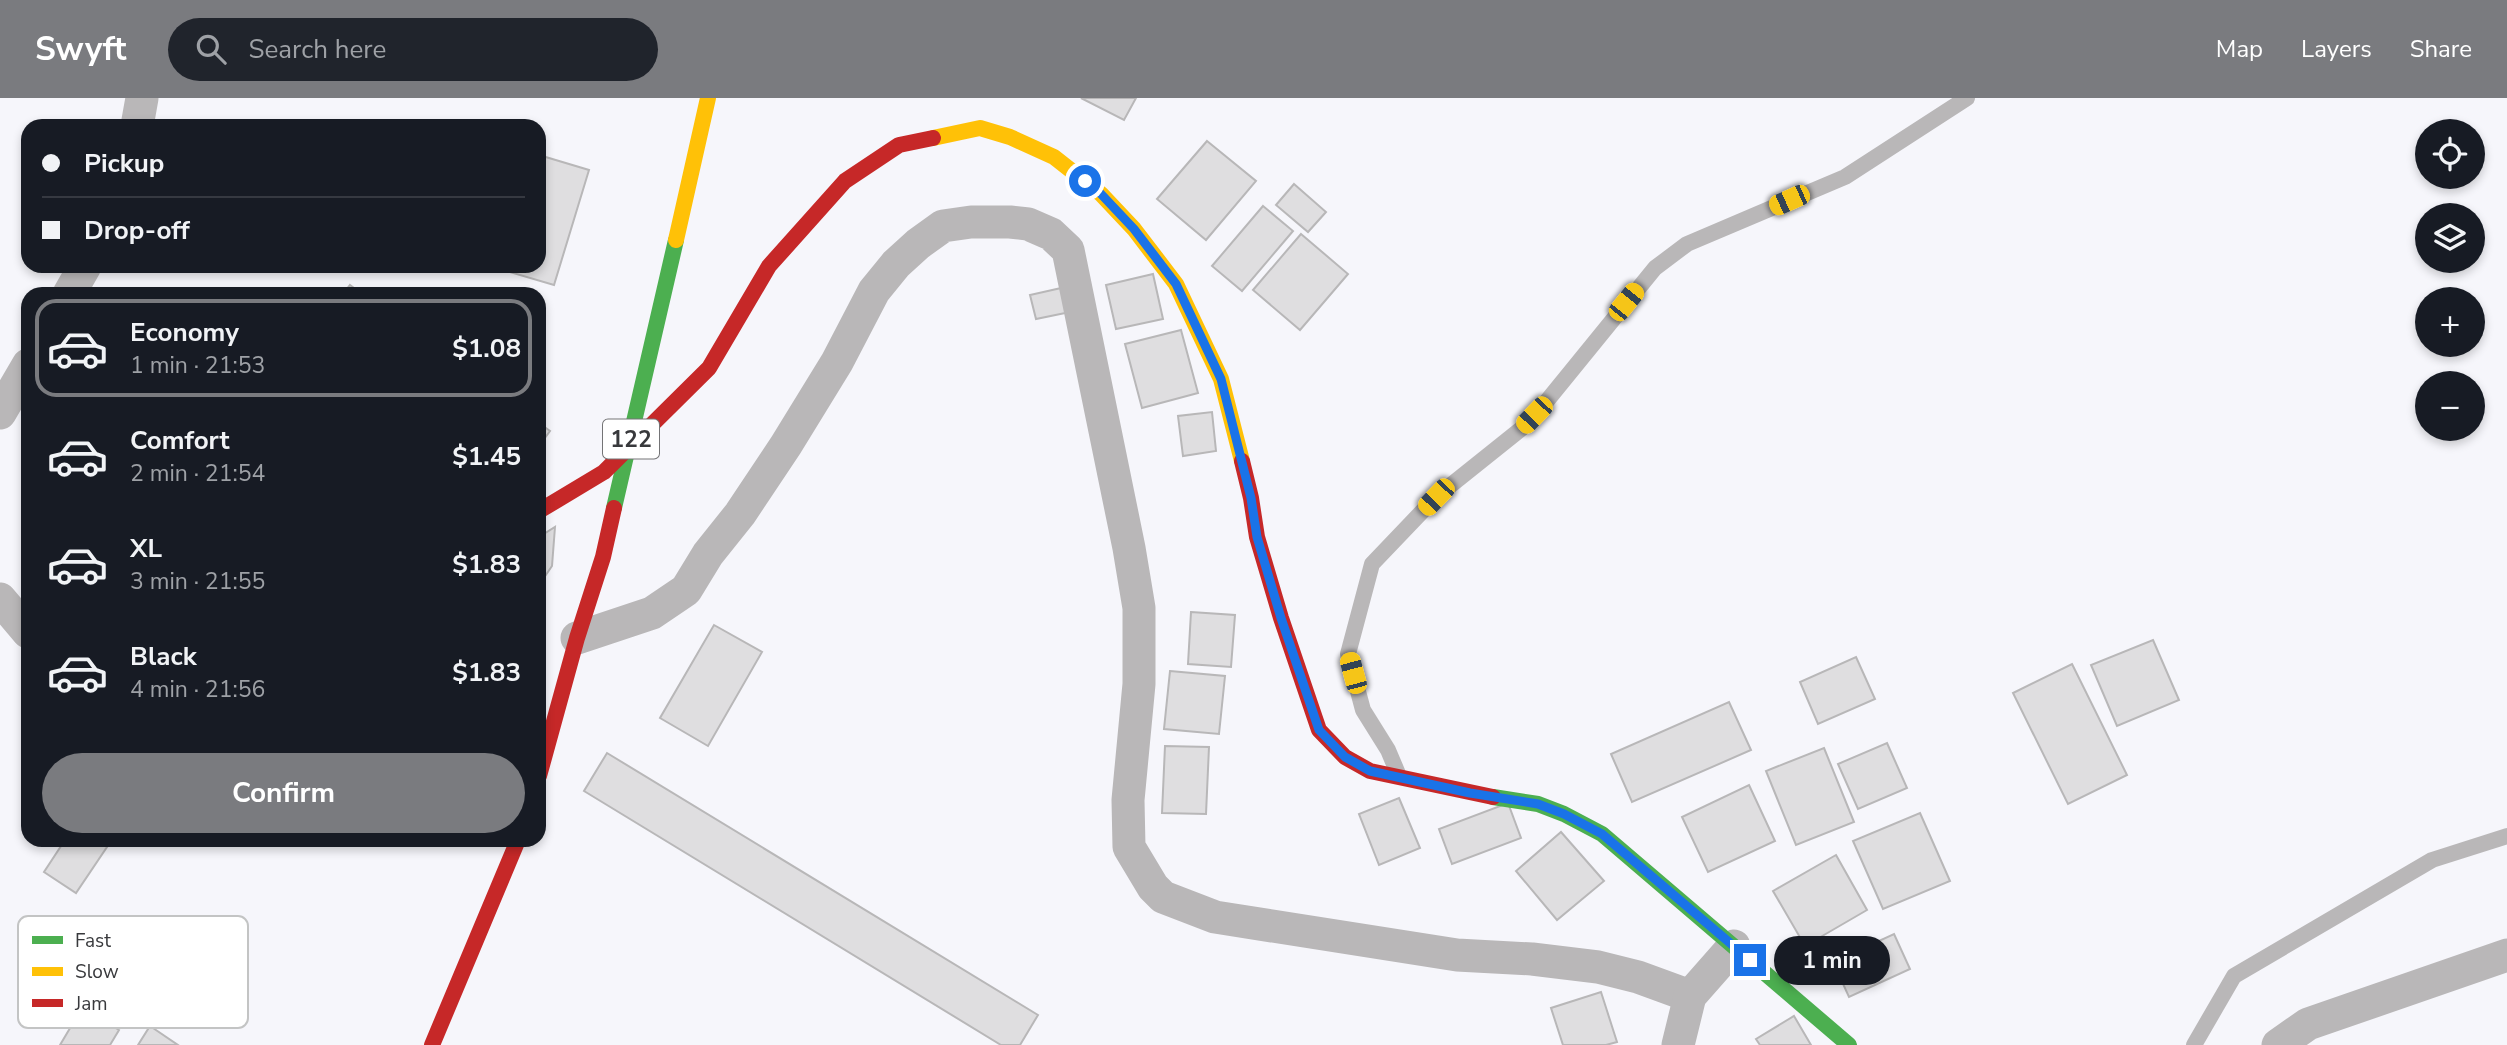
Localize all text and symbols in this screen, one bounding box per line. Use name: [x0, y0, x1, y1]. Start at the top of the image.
search box: [168, 18, 658, 81]
text: Swyft: [35, 27, 126, 72]
icon: search: [192, 30, 230, 68]
text: Search here: [248, 32, 386, 67]
text: Map: [2216, 33, 2263, 65]
text: Layers: [2301, 33, 2372, 65]
text: Share: [2410, 33, 2472, 65]
map controls: [2415, 119, 2485, 441]
button: locate: [2415, 119, 2485, 189]
text: Pickup: [84, 146, 164, 181]
route start: [1069, 165, 1101, 197]
car: [1766, 182, 1813, 218]
button: layers: [2415, 203, 2485, 273]
text: Drop-off: [84, 213, 190, 248]
car: [1605, 279, 1648, 325]
button: +: [2415, 287, 2485, 357]
text: Economy: [130, 315, 239, 350]
icon: car: [46, 317, 109, 380]
text: $1.08: [452, 331, 521, 366]
text: 1 min · 21:53: [130, 350, 265, 381]
button: −: [2415, 371, 2485, 441]
car: [1512, 393, 1557, 437]
road number: 122: [603, 420, 659, 458]
text: Comfort: [130, 423, 230, 458]
icon: car: [46, 425, 109, 488]
text: $1.45: [452, 439, 521, 474]
text: 2 min · 21:54: [130, 458, 265, 489]
car: [1414, 475, 1459, 519]
text: XL: [130, 531, 162, 566]
icon: car: [46, 533, 109, 596]
text: $1.83: [452, 547, 521, 582]
text: 3 min · 21:55: [130, 566, 265, 597]
text: Black: [130, 639, 197, 674]
icon: car: [46, 641, 109, 704]
car: [1338, 650, 1369, 696]
text: $1.83: [452, 655, 521, 690]
text: 4 min · 21:56: [130, 674, 265, 705]
button: Confirm: [42, 753, 525, 833]
legend: [18, 916, 248, 1028]
text: Fast: [75, 928, 111, 954]
callout: 1 min: [1774, 936, 1890, 984]
route end: [1734, 944, 1766, 976]
text: 1 min: [1802, 945, 1862, 976]
text: Slow: [75, 959, 119, 985]
text: Jam: [74, 991, 108, 1017]

